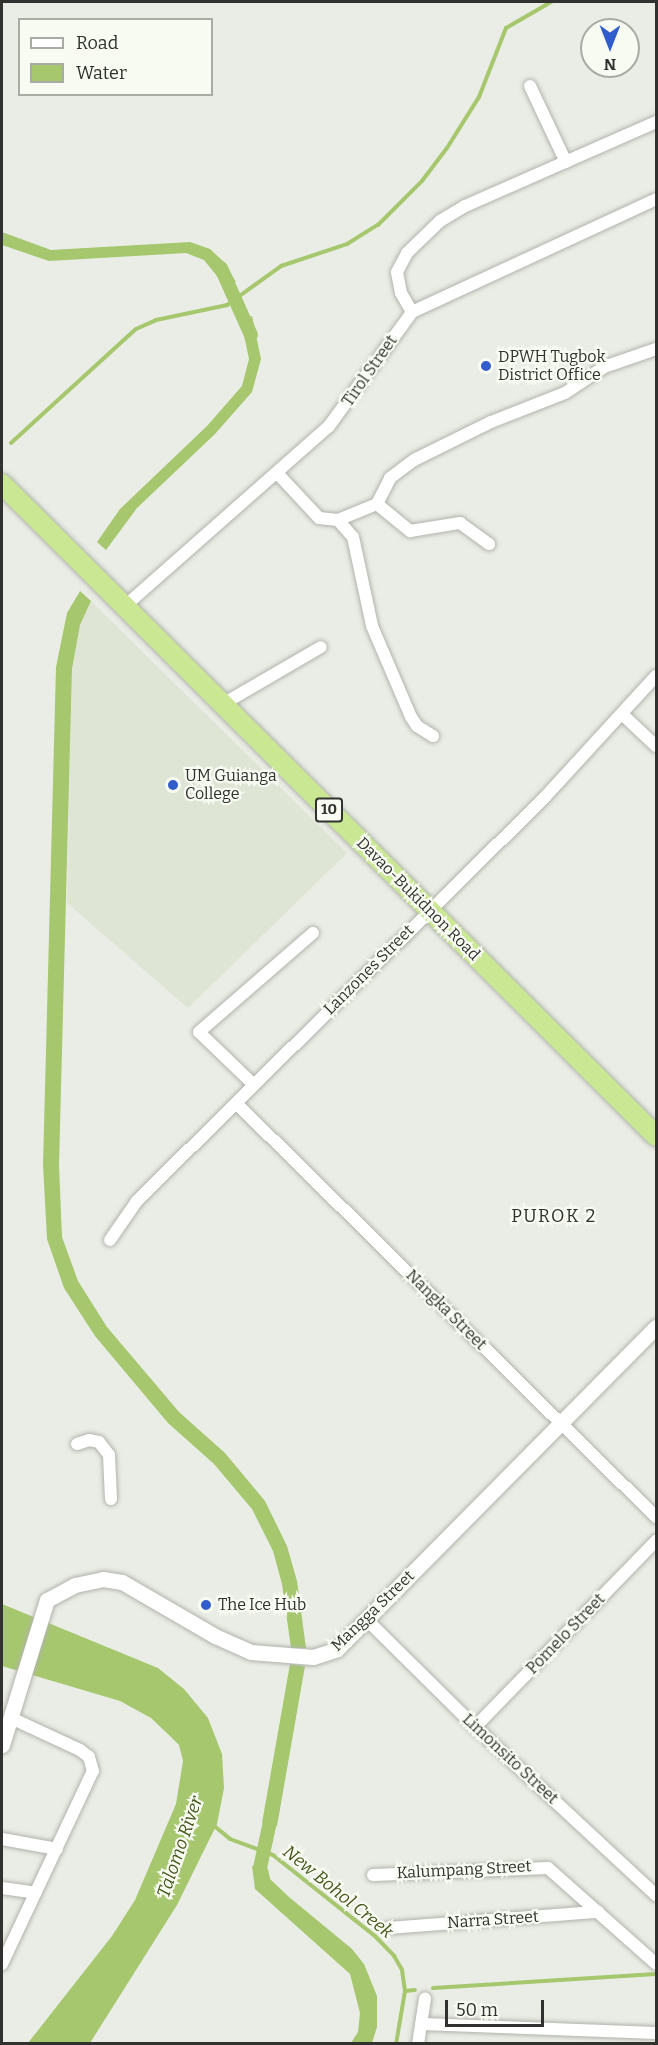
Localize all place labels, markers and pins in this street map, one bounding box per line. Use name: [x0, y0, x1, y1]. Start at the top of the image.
place label: DPWH Tugbok District Office: [498, 347, 606, 385]
marker: DPWH Tugbok District Office: [479, 359, 493, 373]
place label: UM Guianga College: [185, 766, 277, 804]
marker: UM Guianga College: [166, 778, 180, 792]
place label: The Ice Hub: [218, 1595, 306, 1615]
marker: The Ice Hub: [199, 1598, 213, 1612]

